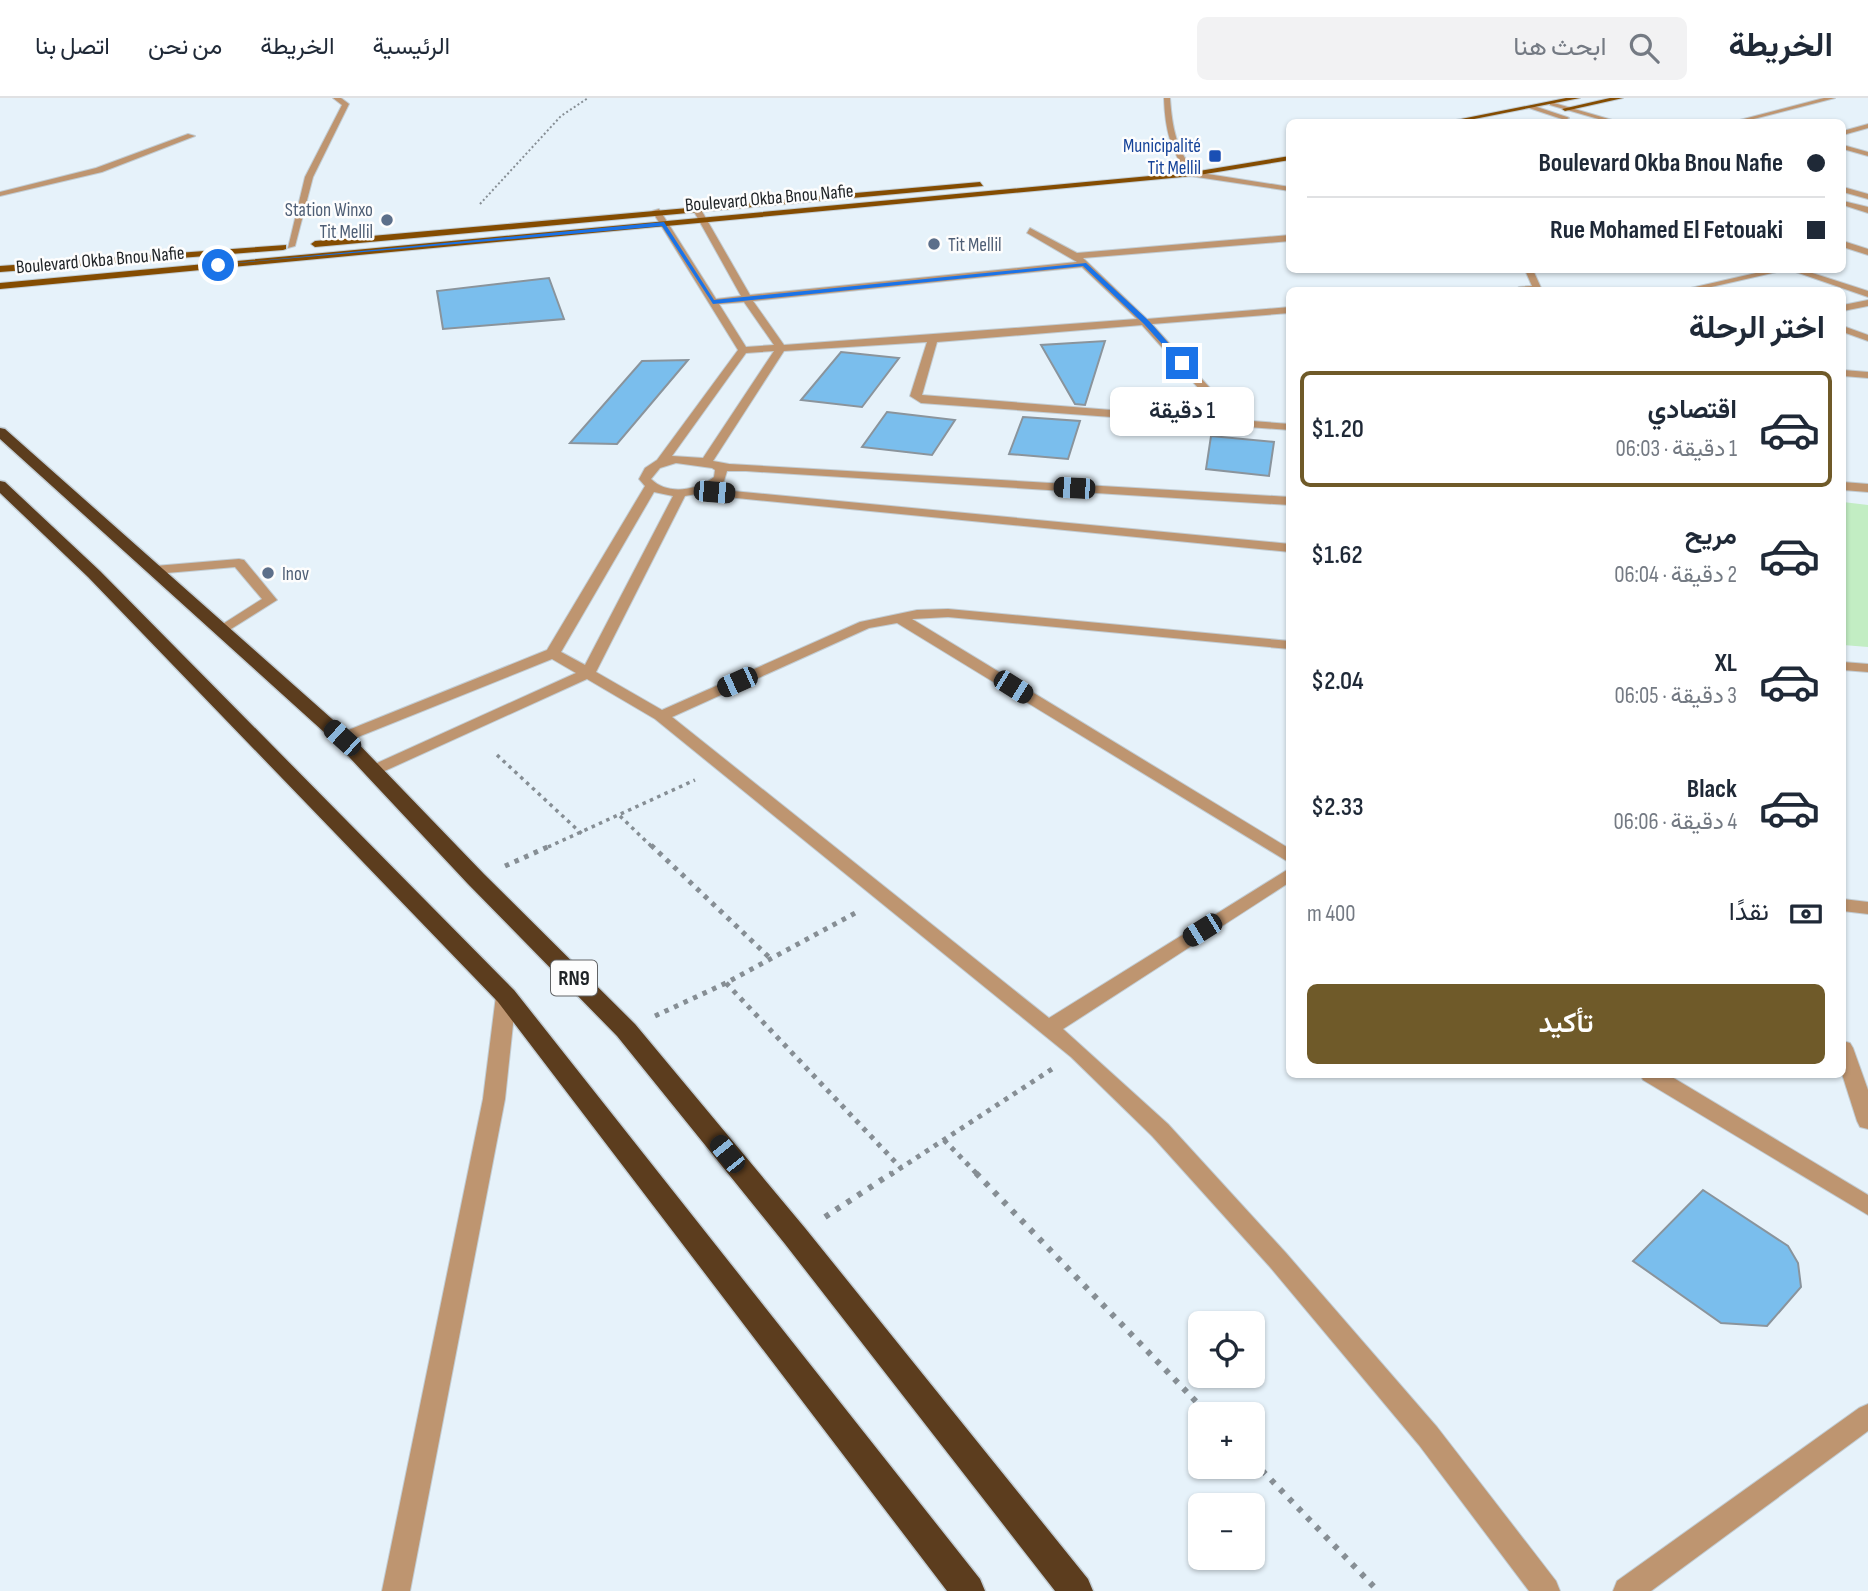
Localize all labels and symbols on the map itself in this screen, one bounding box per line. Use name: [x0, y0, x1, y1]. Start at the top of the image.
place label: Municipalité Tit Mellil: [1123, 135, 1201, 180]
marker: Municipalité Tit Mellil: [1207, 148, 1223, 164]
street label: Boulevard Okba Bnou Nafie: [684, 180, 854, 217]
place label: Station Winxo Tit Mellil: [285, 199, 373, 244]
marker: Station Winxo Tit Mellil: [379, 212, 395, 228]
place label: Tit Mellil: [948, 234, 1002, 257]
marker: Tit Mellil: [926, 236, 942, 252]
street label: Boulevard Okba Bnou Nafie: [15, 242, 185, 279]
route start: [202, 249, 234, 281]
route end: [1166, 347, 1198, 379]
callout: 1 دقيقة: [1110, 388, 1254, 436]
car: [1053, 476, 1096, 500]
car: [693, 480, 736, 504]
place label: Inov: [282, 563, 309, 586]
marker: Inov: [260, 565, 276, 581]
car: [714, 664, 761, 700]
car: [990, 667, 1037, 707]
car: [320, 716, 365, 760]
car: [1179, 910, 1226, 950]
road number: RN9: [551, 960, 597, 996]
car: [706, 1131, 749, 1177]

